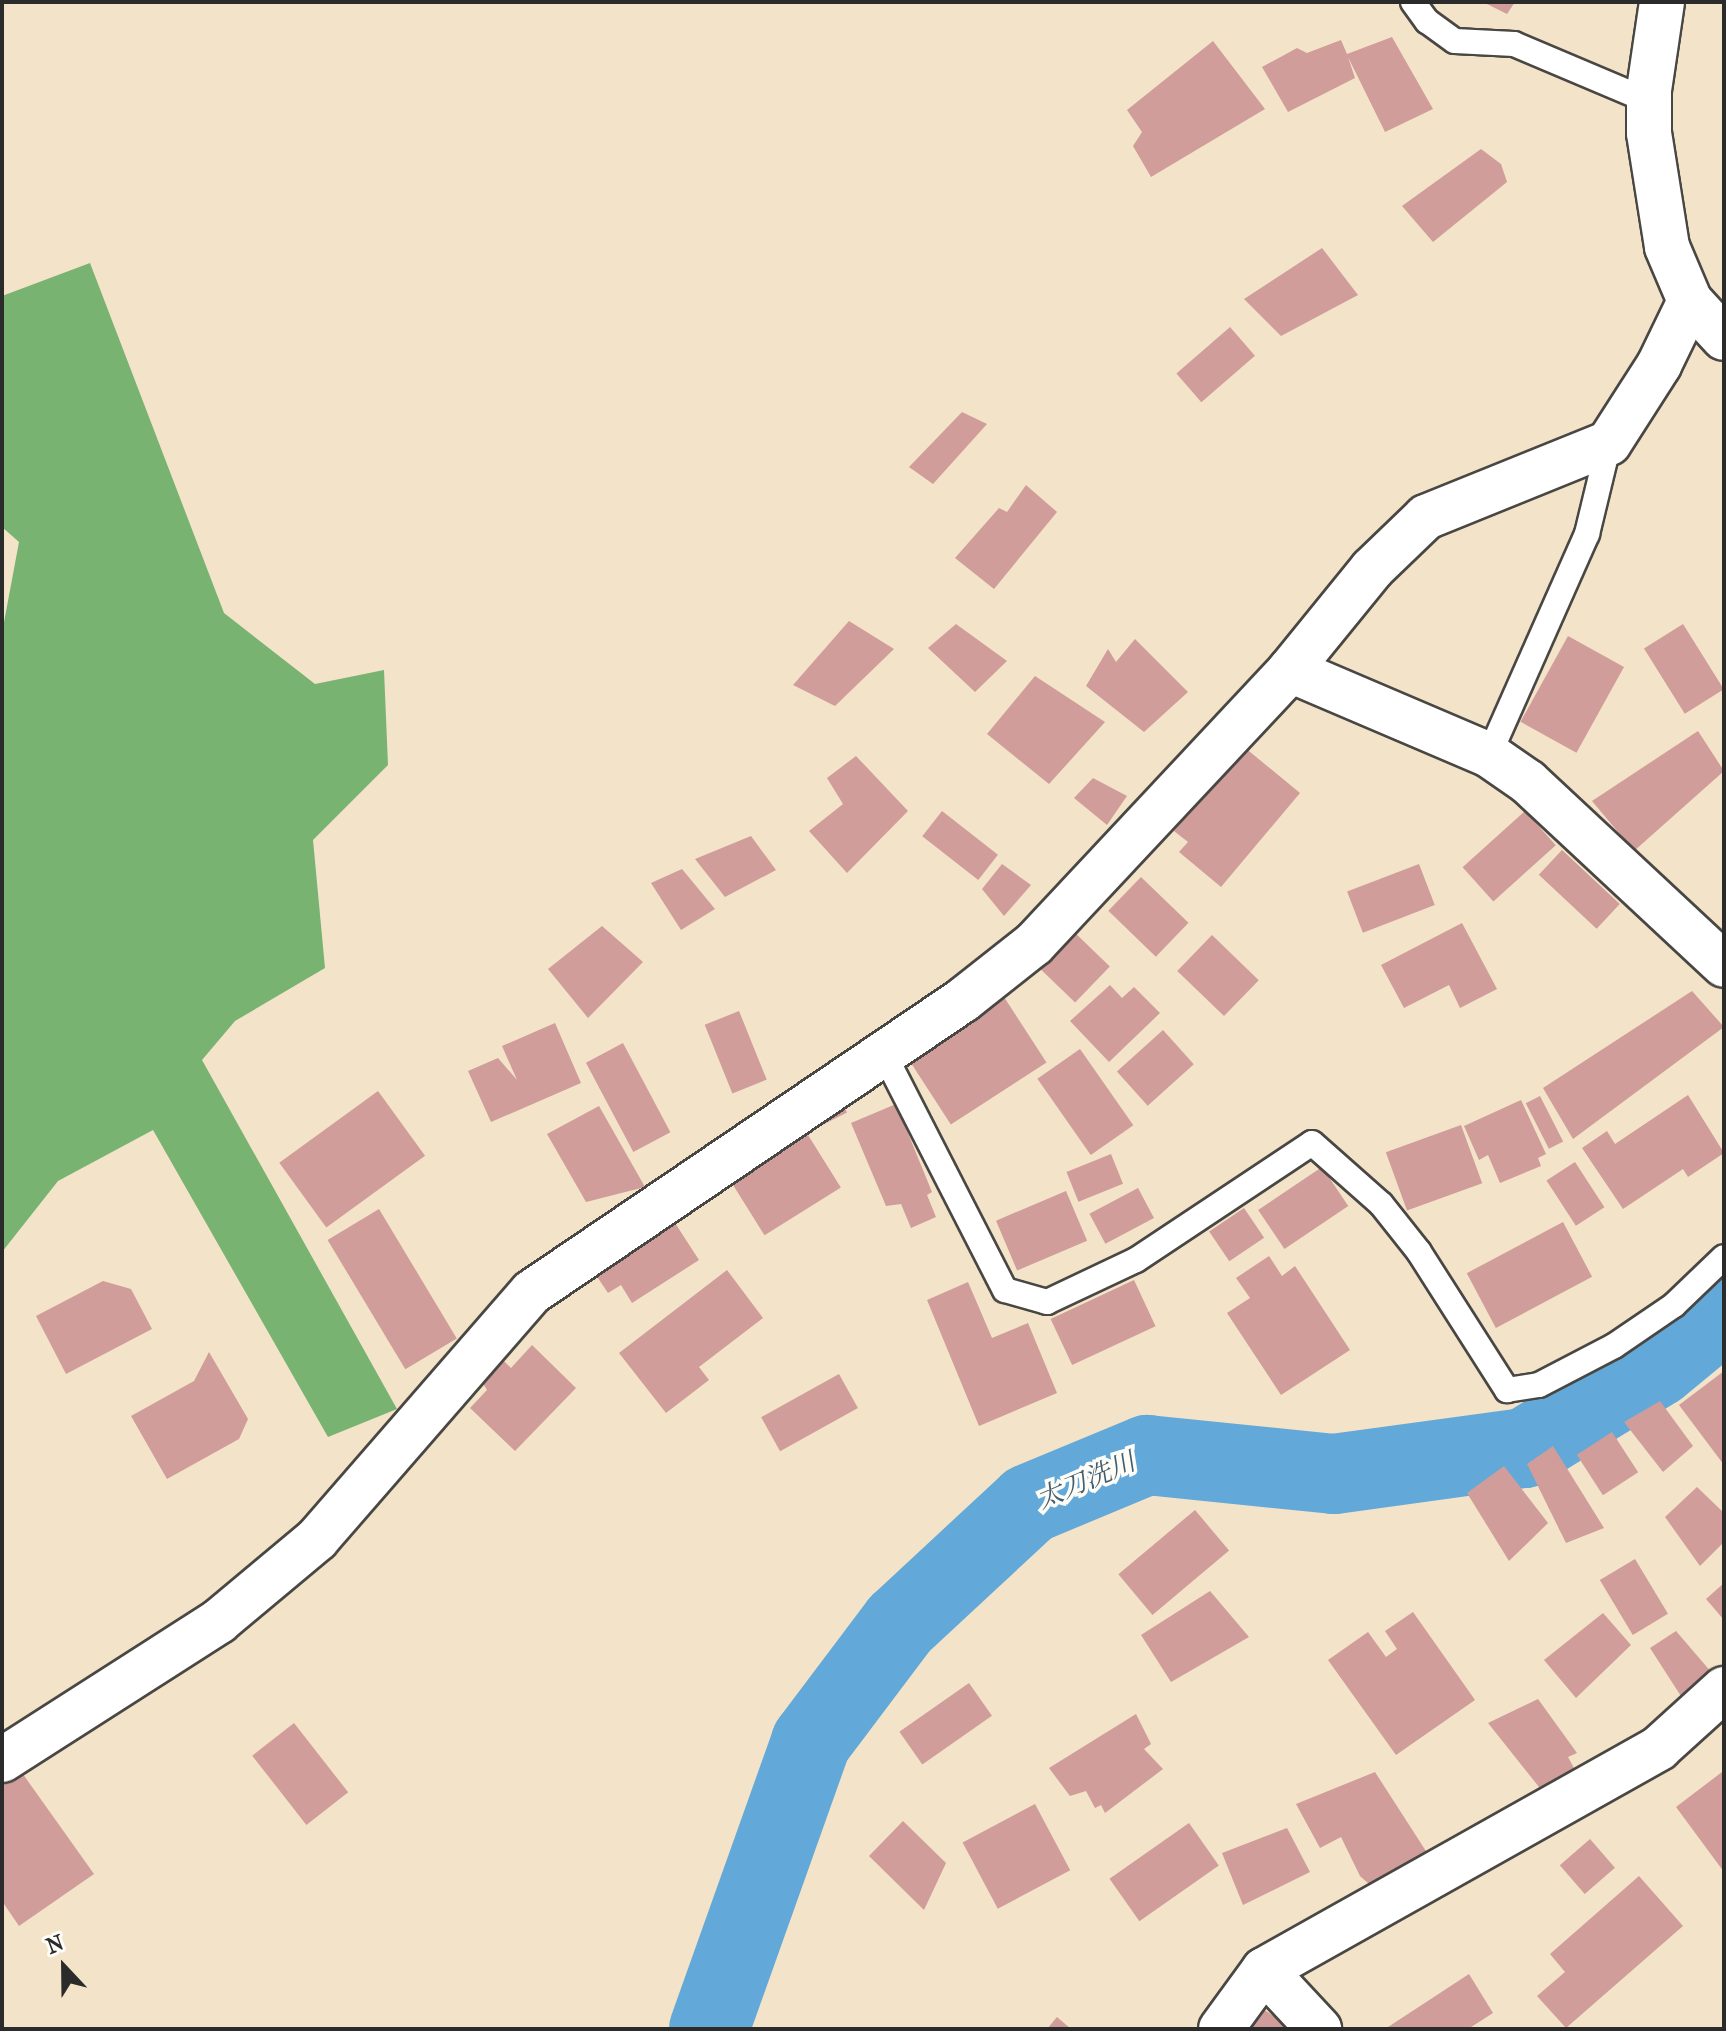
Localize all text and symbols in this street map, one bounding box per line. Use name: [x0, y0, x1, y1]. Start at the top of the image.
water label: 太刀洗川: [1032, 1446, 1140, 1516]
north arrow: [24, 1927, 104, 2007]
text: N: [42, 1930, 68, 1960]

